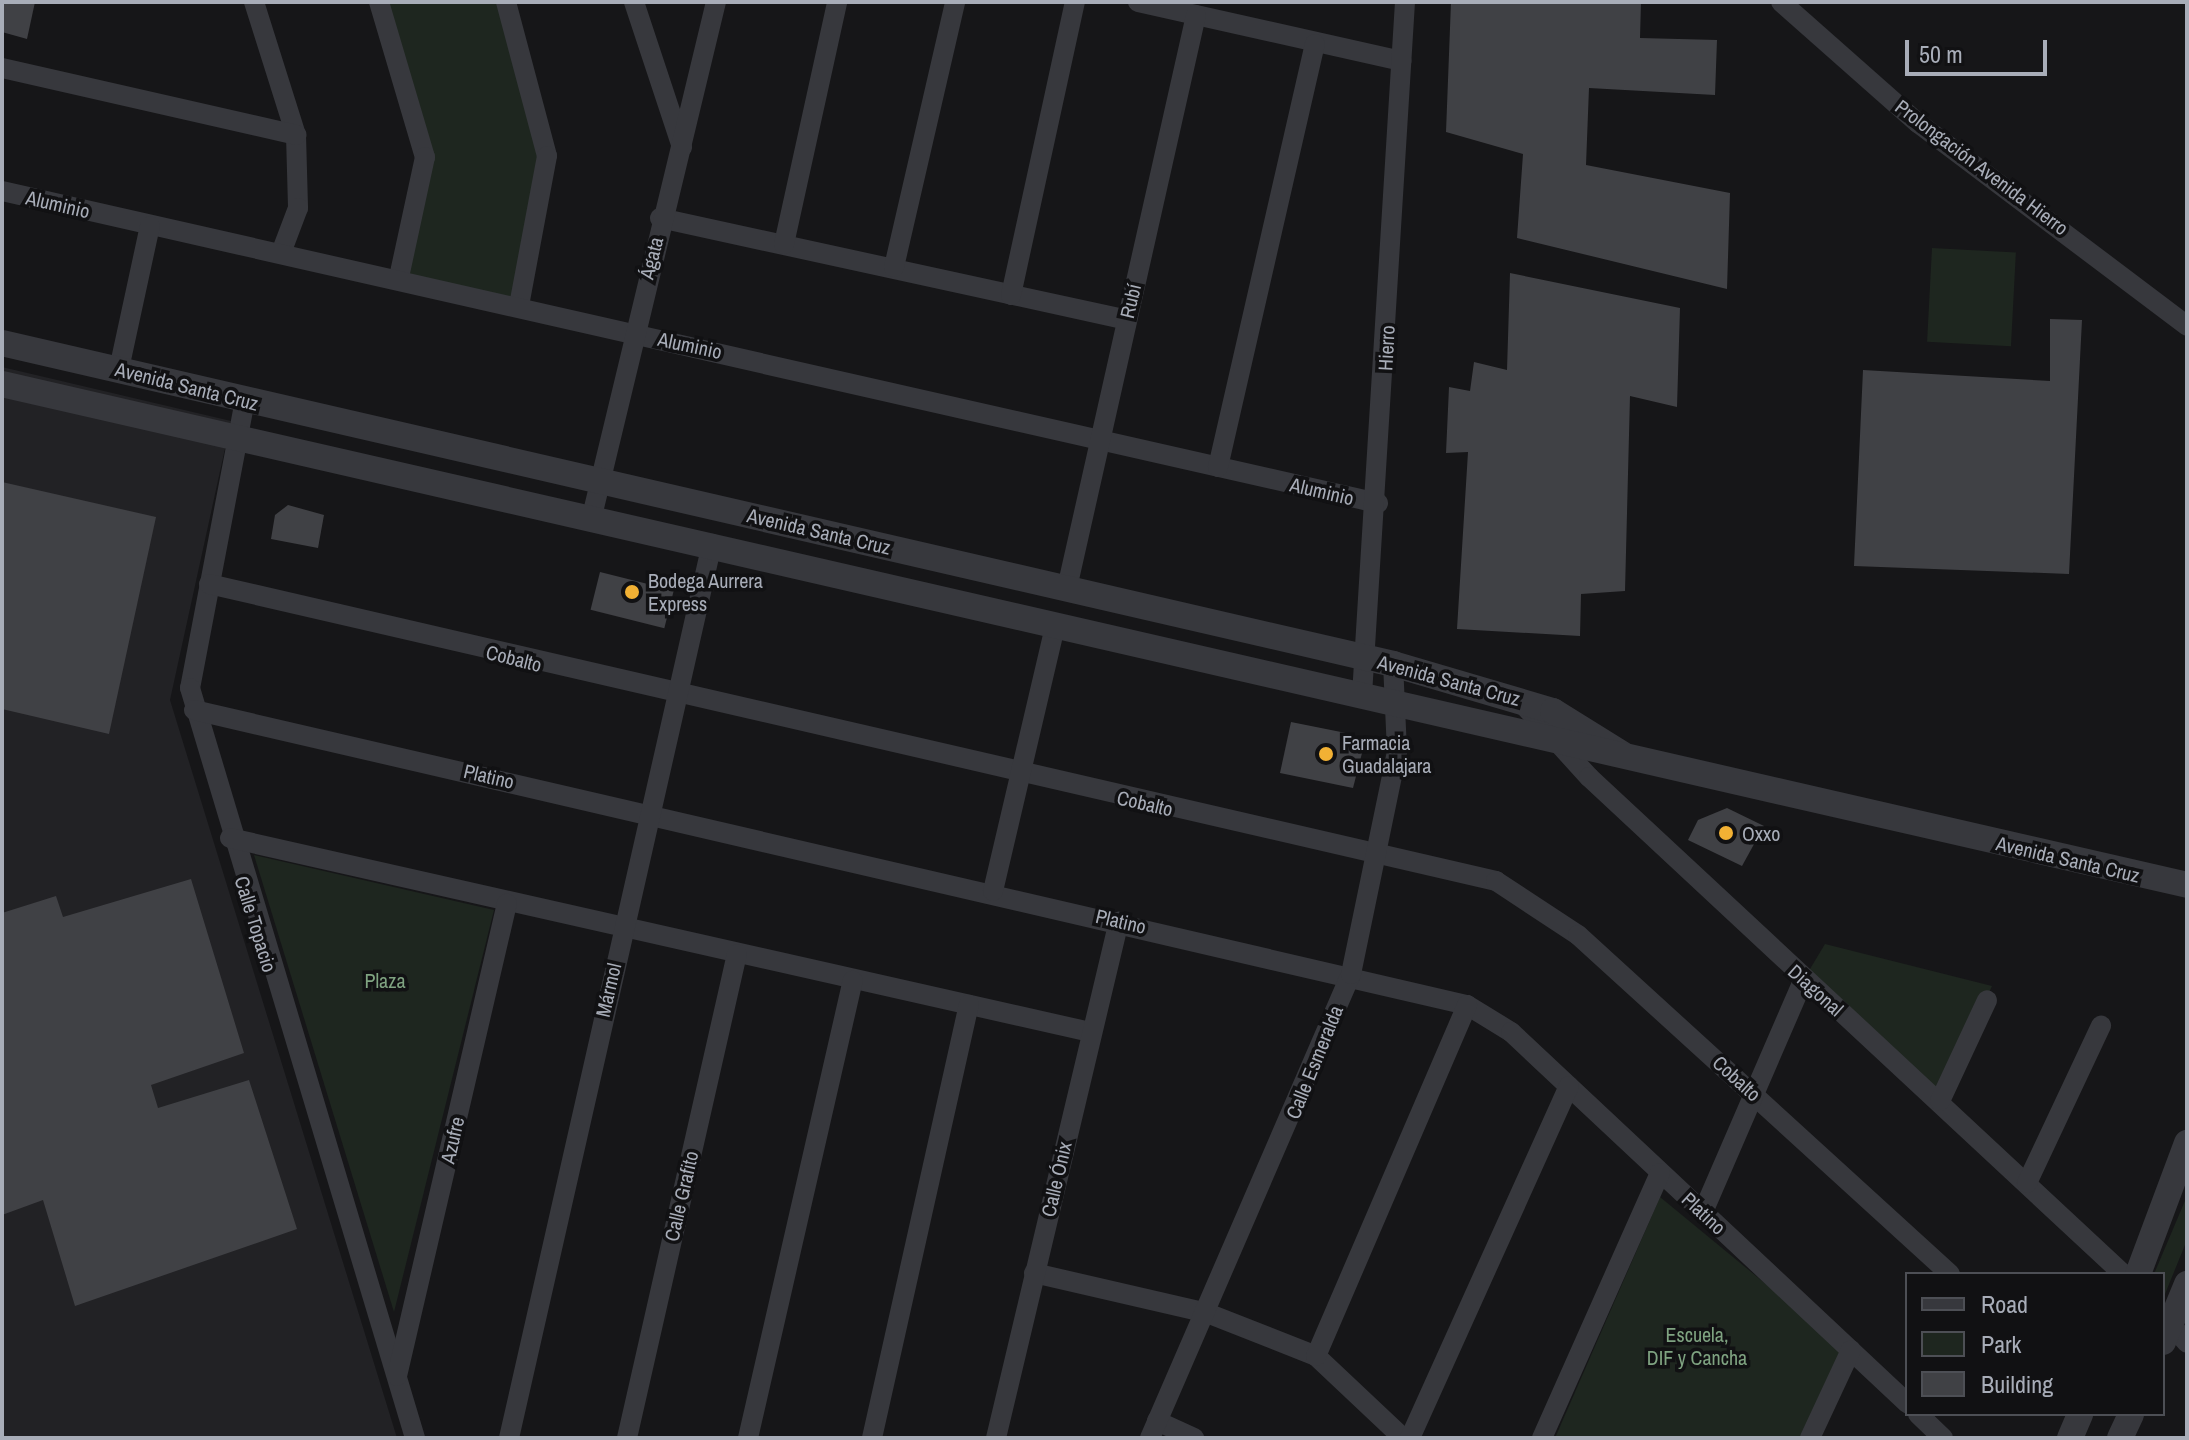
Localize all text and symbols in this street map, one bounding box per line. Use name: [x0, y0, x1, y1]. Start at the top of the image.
scale bar: [1909, 24, 2051, 74]
text: 50 m: [1919, 38, 1963, 70]
street label: Prolongación Avenida Hierro: [1890, 94, 2074, 240]
street label: Aluminio: [24, 185, 92, 223]
street label: Ágata: [634, 234, 668, 282]
street label: Rubí: [1114, 281, 1146, 321]
street label: Hierro: [1373, 325, 1399, 371]
street label: Aluminio: [656, 327, 724, 363]
street label: Avenida Santa Cruz: [113, 357, 261, 415]
street label: Aluminio: [1288, 472, 1356, 510]
street label: Avenida Santa Cruz: [745, 503, 893, 559]
place label: Bodega Aurrera Express: [648, 568, 764, 615]
marker: Bodega Aurrera Express: [623, 583, 641, 601]
street label: Cobalto: [484, 640, 544, 676]
street label: Avenida Santa Cruz: [1375, 649, 1523, 711]
place label: Farmacia Guadalajara: [1342, 730, 1431, 777]
marker: Farmacia Guadalajara: [1317, 745, 1335, 763]
street label: Platino: [461, 759, 517, 793]
street label: Cobalto: [1115, 785, 1175, 821]
place label: Oxxo: [1742, 821, 1780, 845]
marker: Oxxo: [1717, 824, 1735, 842]
street label: Avenida Santa Cruz: [1994, 831, 2142, 887]
street label: Calle Topacio: [230, 873, 282, 975]
street label: Platino: [1093, 904, 1149, 938]
street label: Diagonal: [1784, 959, 1848, 1021]
street label: Mármol: [590, 961, 626, 1019]
park label: Plaza: [364, 968, 406, 992]
street label: Calle Esmeralda: [1280, 1002, 1348, 1122]
street label: Cobalto: [1708, 1050, 1766, 1106]
street label: Azufre: [435, 1114, 469, 1166]
street label: Calle Ónix: [1036, 1139, 1076, 1219]
street label: Calle Grafito: [659, 1148, 703, 1244]
street label: Platino: [1677, 1187, 1731, 1239]
legend: [1905, 1272, 2165, 1416]
text: Road: [1981, 1288, 2028, 1320]
park label: Escuela, DIF y Cancha: [1647, 1322, 1747, 1369]
text: Park: [1981, 1328, 2021, 1360]
text: Building: [1981, 1368, 2053, 1400]

